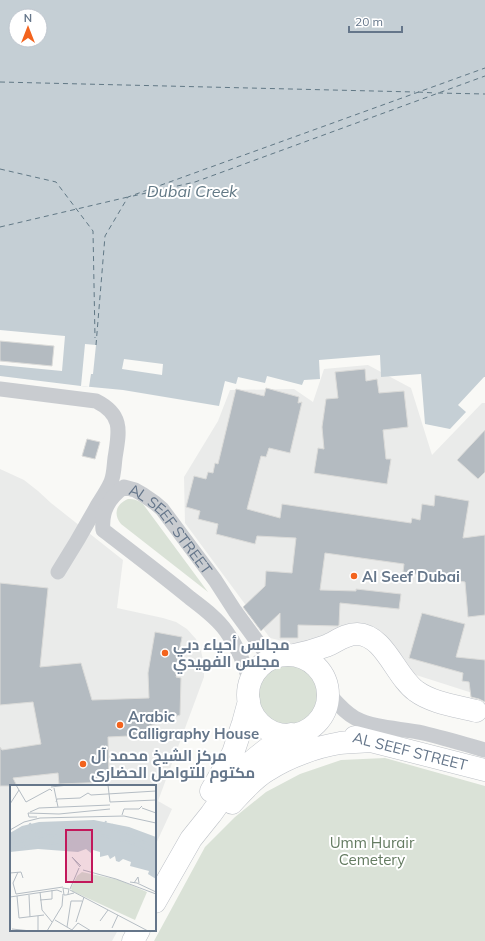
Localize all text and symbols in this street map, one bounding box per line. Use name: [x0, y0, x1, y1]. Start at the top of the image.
north arrow: [8, 8, 48, 48]
scale bar: [349, 8, 402, 34]
text: N: [24, 11, 32, 25]
text: 20 m: [355, 14, 383, 29]
water label: Dubai Creek: [147, 181, 238, 201]
street label: AL SEEF STREET: [127, 479, 217, 578]
place label: Al Seef Dubai: [362, 567, 460, 586]
marker: Al Seef Dubai: [349, 571, 359, 581]
place label: مجالس أحياء دبي مجلس الفهيدي: [173, 635, 290, 674]
marker: مجالس أحياء دبي مجلس الفهيدي: [160, 648, 170, 658]
place label: Arabic Calligraphy House: [128, 707, 259, 743]
marker: Arabic Calligraphy House: [115, 720, 125, 730]
street label: AL SEEF STREET: [351, 728, 469, 774]
place label: مركز الشيخ محمد آل مكتوم للتواصل الحضارى: [91, 746, 255, 783]
marker: مركز الشيخ محمد آل مكتوم للتواصل الحضارى: [78, 759, 88, 769]
inset map: [10, 785, 156, 931]
park label: Umm Hurair Cemetery: [330, 833, 415, 869]

